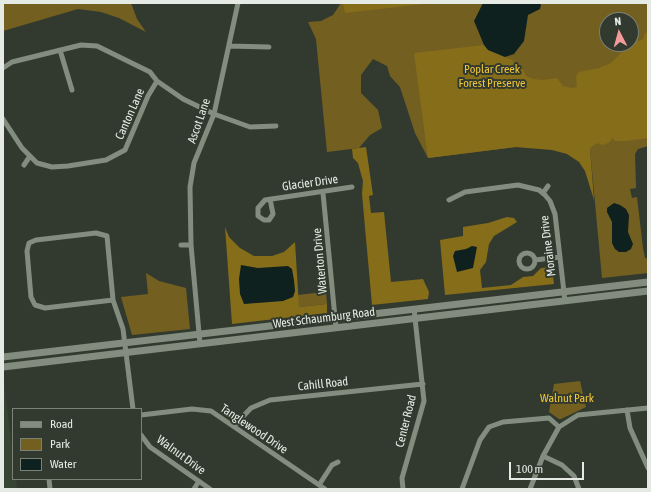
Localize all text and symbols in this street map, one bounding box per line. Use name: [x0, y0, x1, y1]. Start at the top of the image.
north arrow: [599, 12, 639, 52]
text: N: [614, 15, 622, 27]
park label: Poplar Creek Forest Preserve: [459, 62, 525, 90]
street label: Canton Lane: [112, 86, 148, 142]
street label: Ascot Lane: [185, 97, 213, 145]
street label: Glacier Drive: [281, 172, 339, 194]
street label: Moraine Drive: [537, 215, 559, 277]
street label: Waterton Drive: [310, 228, 330, 294]
street label: West Schaumburg Road: [272, 305, 376, 331]
street label: Cahill Road: [297, 374, 349, 394]
park label: Walnut Park: [540, 391, 594, 405]
street label: Center Road: [393, 393, 419, 449]
street label: Tanglewood Drive: [218, 401, 290, 457]
legend: [12, 408, 142, 480]
text: Road: [50, 417, 73, 431]
street label: Walnut Drive: [154, 432, 208, 478]
text: Park: [50, 437, 70, 451]
scale bar: [511, 454, 586, 480]
text: Water: [50, 457, 76, 471]
text: 100 m: [516, 462, 543, 476]

